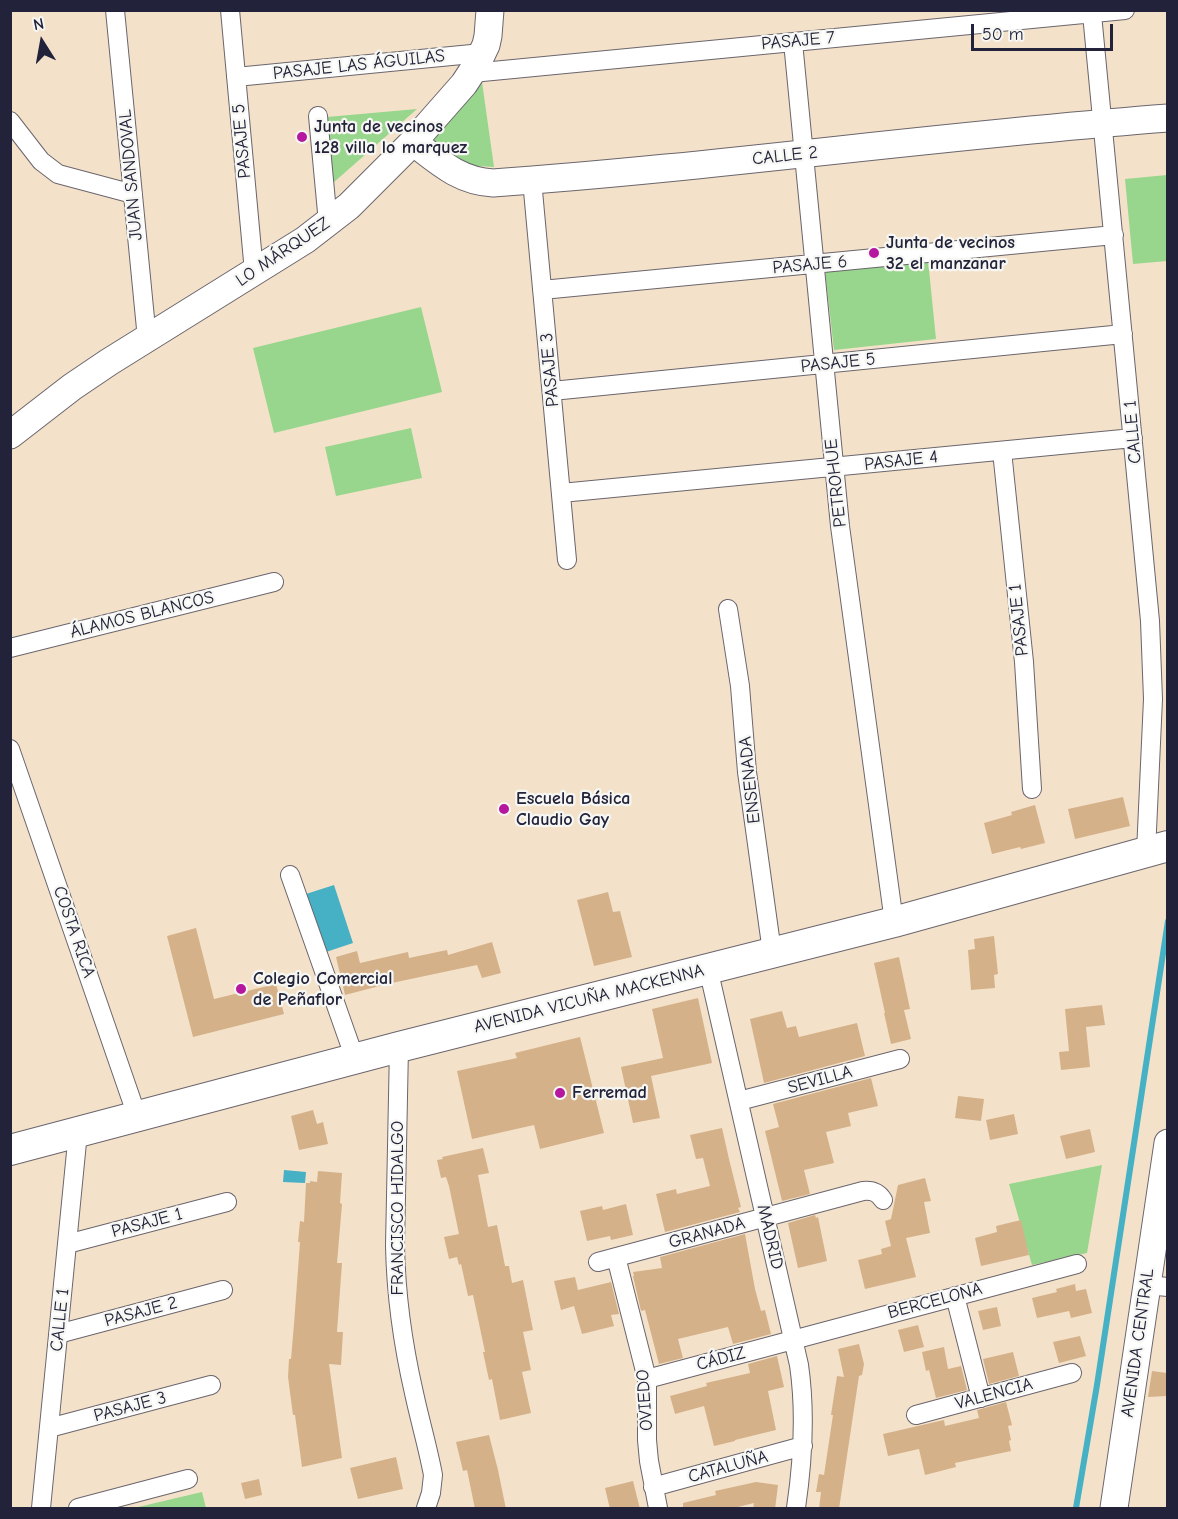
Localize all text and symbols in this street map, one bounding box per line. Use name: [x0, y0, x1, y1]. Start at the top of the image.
north arrow: [12, 12, 72, 72]
scale bar: [974, 12, 1116, 50]
text: N: [32, 15, 45, 34]
text: 50 m: [982, 24, 1024, 45]
street label: PASAJE 7: [760, 27, 836, 55]
street label: PASAJE LAS ÁGUILAS: [272, 45, 446, 85]
street label: PASAJE 5: [228, 103, 256, 179]
street label: JUAN SANDOVAL: [115, 109, 147, 241]
place label: Junta de vecinos 128 villa lo marquez: [314, 116, 467, 158]
marker: Junta de vecinos 128 villa lo marquez: [295, 130, 309, 144]
street label: CALLE 2: [751, 142, 819, 170]
street label: LO MÁRQUEZ: [232, 213, 334, 291]
place label: Junta de vecinos 32 el manzanar: [886, 232, 1015, 274]
marker: Junta de vecinos 32 el manzanar: [867, 246, 881, 260]
street label: PASAJE 6: [772, 251, 848, 279]
street label: PASAJE 3: [536, 332, 564, 408]
street label: PASAJE 5: [800, 348, 876, 378]
street label: CALLE 1: [1119, 399, 1147, 465]
street label: PETROHUE: [821, 438, 851, 528]
street label: PASAJE 4: [863, 446, 939, 476]
street label: PASAJE 1: [1004, 583, 1034, 657]
street label: ÁLAMOS BLANCOS: [68, 587, 216, 643]
street label: ENSENADA: [735, 735, 765, 825]
place label: Escuela Básica Claudio Gay: [516, 788, 631, 830]
marker: Escuela Básica Claudio Gay: [497, 802, 511, 816]
street label: COSTA RICA: [48, 883, 100, 981]
street label: AVENIDA VICUÑA MACKENNA: [472, 960, 706, 1038]
place label: Colegio Comercial de Peñaflor: [253, 968, 392, 1010]
marker: Colegio Comercial de Peñaflor: [234, 982, 248, 996]
street label: SEVILLA: [785, 1061, 855, 1099]
place label: Ferremad: [572, 1082, 647, 1104]
marker: Ferremad: [553, 1086, 567, 1100]
street label: FRANCISCO HIDALGO: [387, 1121, 409, 1295]
street label: MADRID: [752, 1202, 788, 1272]
street label: PASAJE 1: [109, 1203, 185, 1243]
street label: GRANADA: [666, 1212, 748, 1254]
street label: AVENIDA CENTRAL: [1117, 1267, 1159, 1419]
street label: BERCELONA: [885, 1278, 985, 1324]
street label: CALLE 1: [46, 1287, 74, 1353]
street label: PASAJE 2: [102, 1292, 180, 1332]
street label: CÁDIZ: [694, 1342, 748, 1376]
street label: OVIEDO: [632, 1368, 658, 1432]
street label: VALENCIA: [953, 1373, 1035, 1415]
street label: PASAJE 3: [91, 1387, 169, 1427]
street label: CATALUÑA: [686, 1446, 770, 1488]

